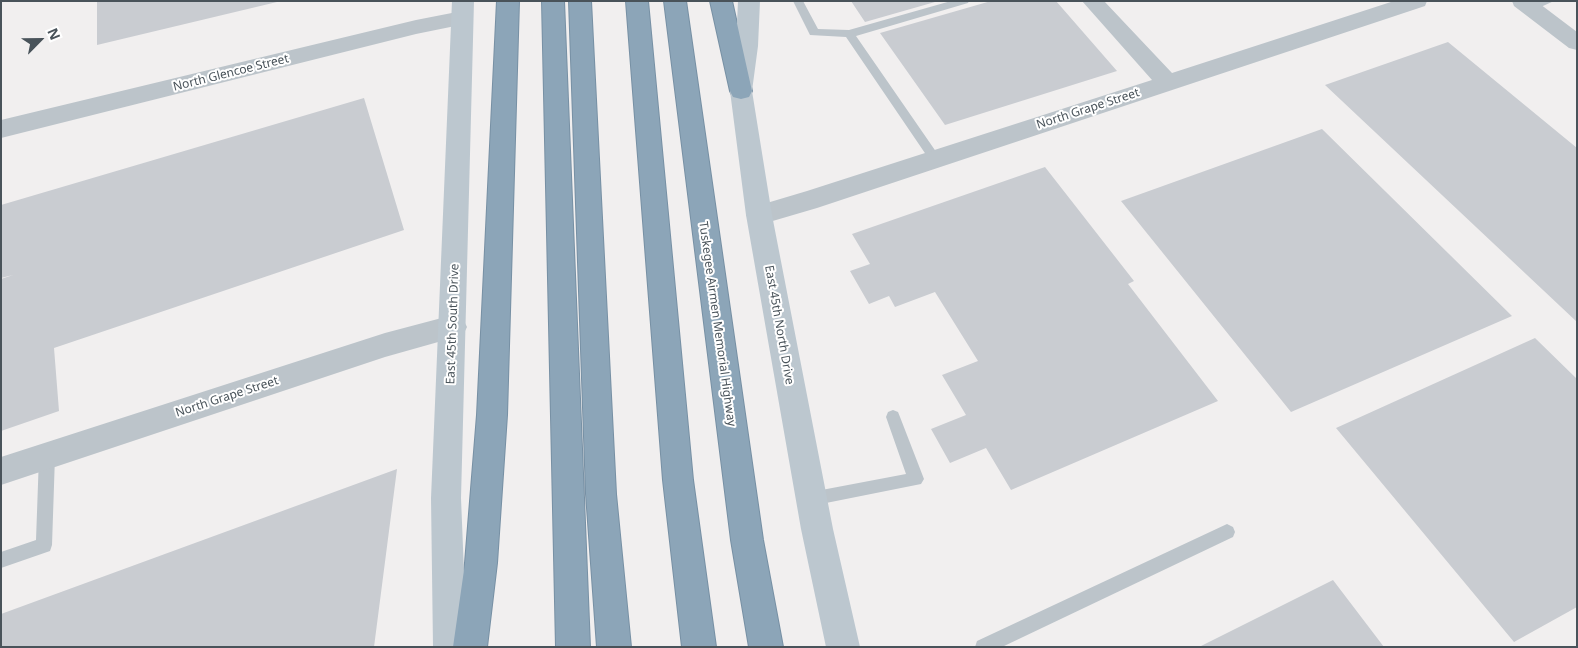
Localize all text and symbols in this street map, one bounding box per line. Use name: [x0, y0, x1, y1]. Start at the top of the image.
north arrow: [15, 15, 65, 65]
text: N: [43, 25, 65, 43]
street label: North Glencoe Street: [172, 52, 290, 94]
street label: North Grape Street: [1035, 86, 1141, 132]
street label: Tuskegee Airmen Memorial Highway: [695, 221, 739, 427]
street label: East 45th South Drive: [444, 263, 462, 385]
street label: East 45th North Drive: [761, 264, 797, 386]
street label: North Grape Street: [174, 374, 280, 420]

